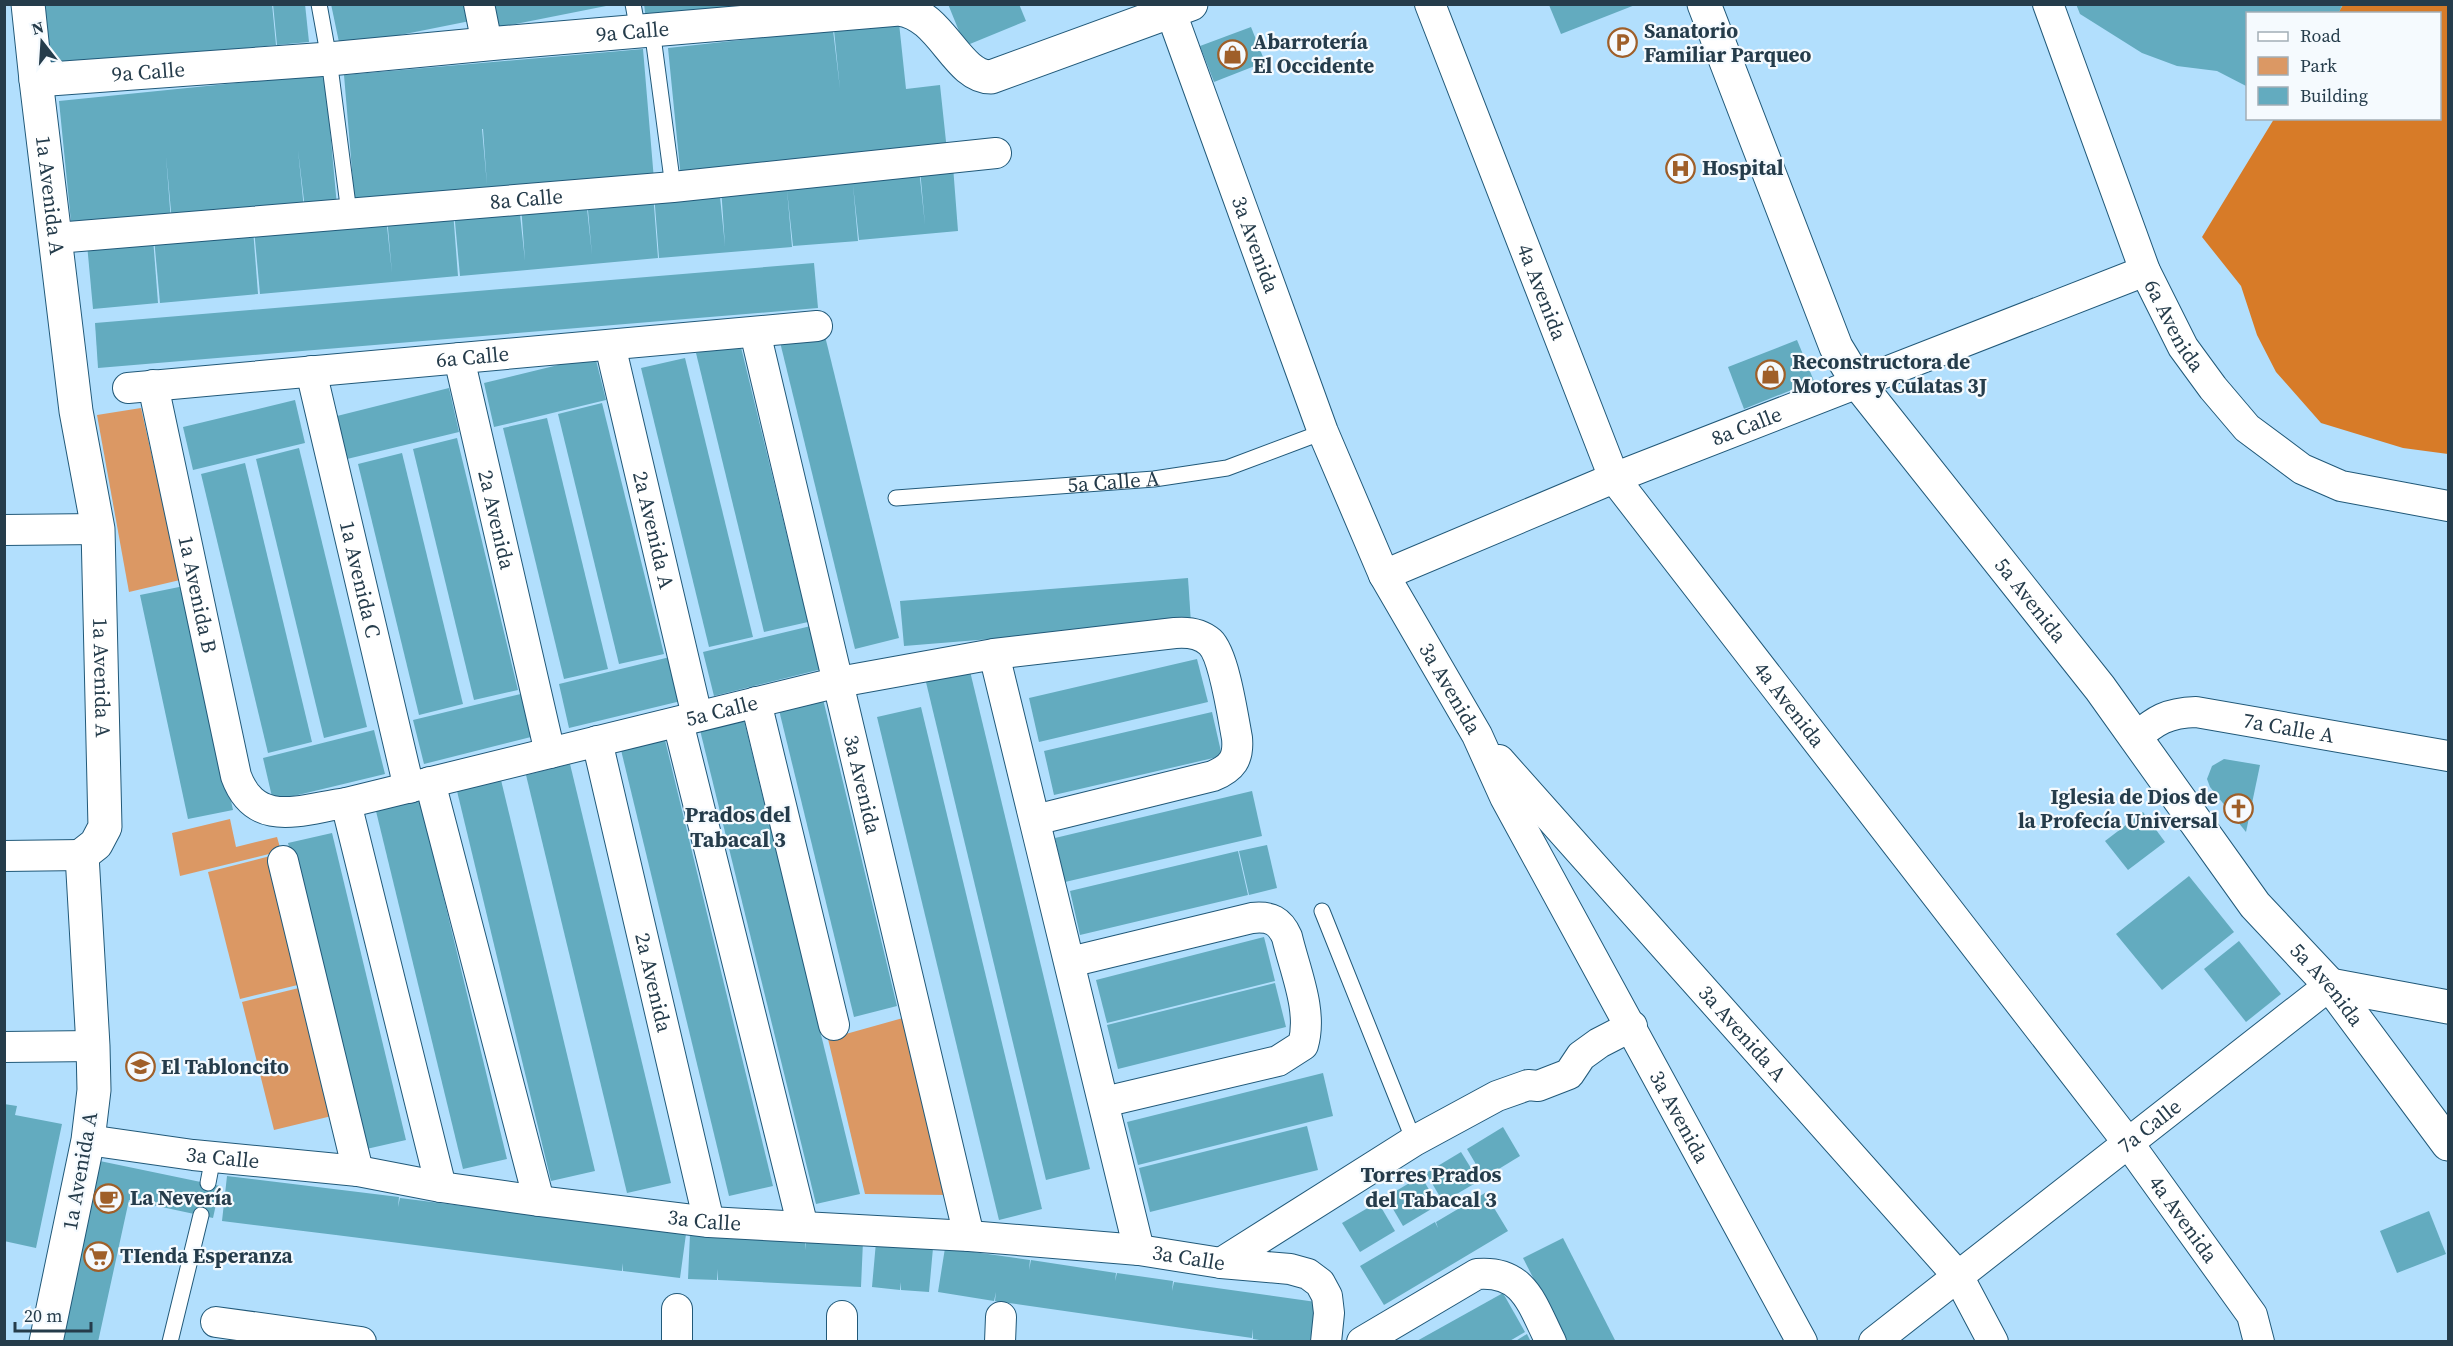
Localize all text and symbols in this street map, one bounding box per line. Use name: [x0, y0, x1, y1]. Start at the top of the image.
north arrow: [12, 12, 72, 72]
legend: [2246, 12, 2441, 120]
street label: 9a Calle: [595, 14, 670, 49]
text: N: [29, 15, 47, 40]
place label: Sanatorio Familiar Parqueo: [1644, 16, 1812, 69]
text: Road: [2300, 23, 2341, 48]
place label: Abarrotería El Occidente: [1253, 27, 1374, 80]
parking icon: Sanatorio Familiar Parqueo: [1607, 27, 1639, 59]
shop icon: Abarrotería El Occidente: [1216, 38, 1248, 70]
text: Park: [2300, 53, 2337, 78]
street label: 9a Calle: [111, 54, 186, 89]
text: Building: [2300, 83, 2368, 108]
street label: 1a Avenida A: [29, 134, 72, 256]
hospital icon: Hospital: [1665, 152, 1697, 184]
place label: Hospital: [1702, 153, 1784, 182]
street label: 8a Calle: [489, 181, 564, 216]
street label: 3a Avenida: [1225, 192, 1287, 297]
street label: 4a Avenida: [1510, 240, 1574, 345]
street label: 6a Avenida: [2138, 274, 2212, 378]
street label: 6a Calle: [435, 339, 510, 374]
place label: Reconstructora de Motores y Culatas 3J: [1792, 347, 1987, 400]
shop icon: Reconstructora de Motores y Culatas 3J: [1755, 358, 1787, 390]
street label: 8a Calle: [1707, 399, 1786, 453]
street label: 5a Calle A: [1066, 464, 1160, 499]
street label: 2a Avenida: [471, 467, 522, 572]
street label: 2a Avenida A: [626, 468, 682, 592]
street label: 1a Avenida C: [333, 518, 388, 641]
street label: 1a Avenida B: [171, 533, 224, 656]
street label: 5a Avenida: [1988, 551, 2074, 649]
street label: 1a Avenida A: [86, 617, 118, 738]
street label: 3a Avenida: [1412, 637, 1489, 740]
street label: 4a Avenida: [1747, 656, 1832, 753]
street label: 5a Calle: [683, 687, 761, 733]
street label: 7a Calle A: [2241, 705, 2337, 750]
street label: 3a Avenida: [837, 732, 888, 837]
place label: Iglesia de Dios de la Profecía Universal: [2018, 782, 2218, 835]
church icon: Iglesia de Dios de la Profecía Universal: [2223, 793, 2255, 825]
district label: Prados del Tabacal 3: [685, 799, 791, 854]
street label: 2a Avenida: [628, 930, 679, 1035]
street label: 5a Avenida: [2284, 936, 2371, 1032]
street label: 3a Avenida A: [1692, 979, 1793, 1088]
school or university icon: El Tabloncito: [124, 1051, 156, 1083]
place label: El Tabloncito: [161, 1052, 289, 1081]
street label: 3a Avenida: [1643, 1065, 1717, 1168]
street label: 7a Calle: [2111, 1092, 2187, 1160]
street label: 1a Avenida A: [55, 1109, 104, 1232]
street label: 3a Calle: [184, 1139, 261, 1175]
district label: Torres Prados del Tabacal 3: [1360, 1159, 1502, 1214]
street label: 4a Avenida: [2142, 1169, 2225, 1269]
cafe icon: La Nevería: [93, 1182, 125, 1214]
place label: La Nevería: [130, 1183, 233, 1212]
street label: 3a Calle: [666, 1202, 742, 1238]
street label: 3a Calle: [1150, 1237, 1227, 1277]
supermarket icon: TIenda Esperanza: [83, 1240, 115, 1272]
place label: TIenda Esperanza: [120, 1241, 293, 1270]
scale bar: [15, 1295, 92, 1333]
text: 20 m: [24, 1303, 62, 1328]

